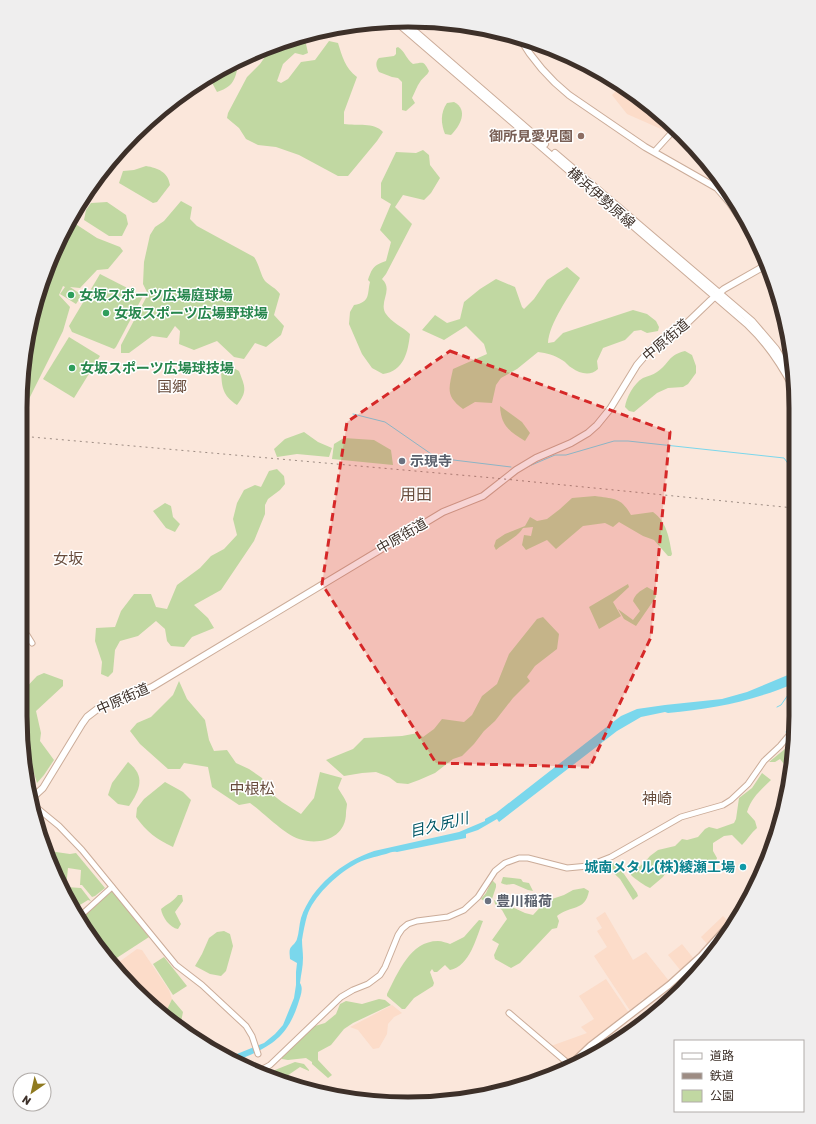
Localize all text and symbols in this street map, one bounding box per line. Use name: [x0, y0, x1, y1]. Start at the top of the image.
place label: 御所見愛児園: [489, 128, 573, 145]
marker: 御所見愛児園: [576, 131, 586, 141]
street label: 横浜伊勢原線: [564, 164, 638, 232]
place label: 女坂スポーツ広場庭球場: [79, 287, 233, 304]
marker: 女坂スポーツ広場庭球場: [66, 290, 76, 300]
place label: 女坂スポーツ広場野球場: [114, 305, 268, 322]
marker: 女坂スポーツ広場野球場: [101, 308, 111, 318]
street label: 中原街道: [639, 315, 693, 365]
place label: 女坂スポーツ広場球技場: [80, 360, 234, 377]
marker: 女坂スポーツ広場球技場: [67, 363, 77, 373]
district label: 国郷: [157, 378, 187, 396]
place label: 示現寺: [410, 453, 452, 470]
marker: 示現寺: [397, 456, 407, 466]
district label: 用田: [400, 485, 432, 504]
street label: 中原街道: [374, 515, 430, 557]
district label: 女坂: [53, 550, 83, 568]
street label: 中原街道: [94, 680, 152, 718]
district label: 中根松: [229, 780, 275, 798]
district label: 神崎: [642, 790, 672, 808]
water label: 目久尻川: [408, 809, 472, 841]
place label: 城南メタル(株)綾瀬工場: [584, 859, 735, 876]
marker: 城南メタル(株)綾瀬工場: [738, 862, 748, 872]
place label: 豊川稲荷: [496, 893, 552, 910]
marker: 豊川稲荷: [483, 896, 493, 906]
legend: [674, 1040, 804, 1112]
text: 道路: [710, 1049, 734, 1063]
text: 鉄道: [710, 1069, 734, 1083]
north arrow: [12, 1072, 52, 1112]
text: 公園: [710, 1089, 734, 1103]
text: N: [20, 1092, 34, 1107]

